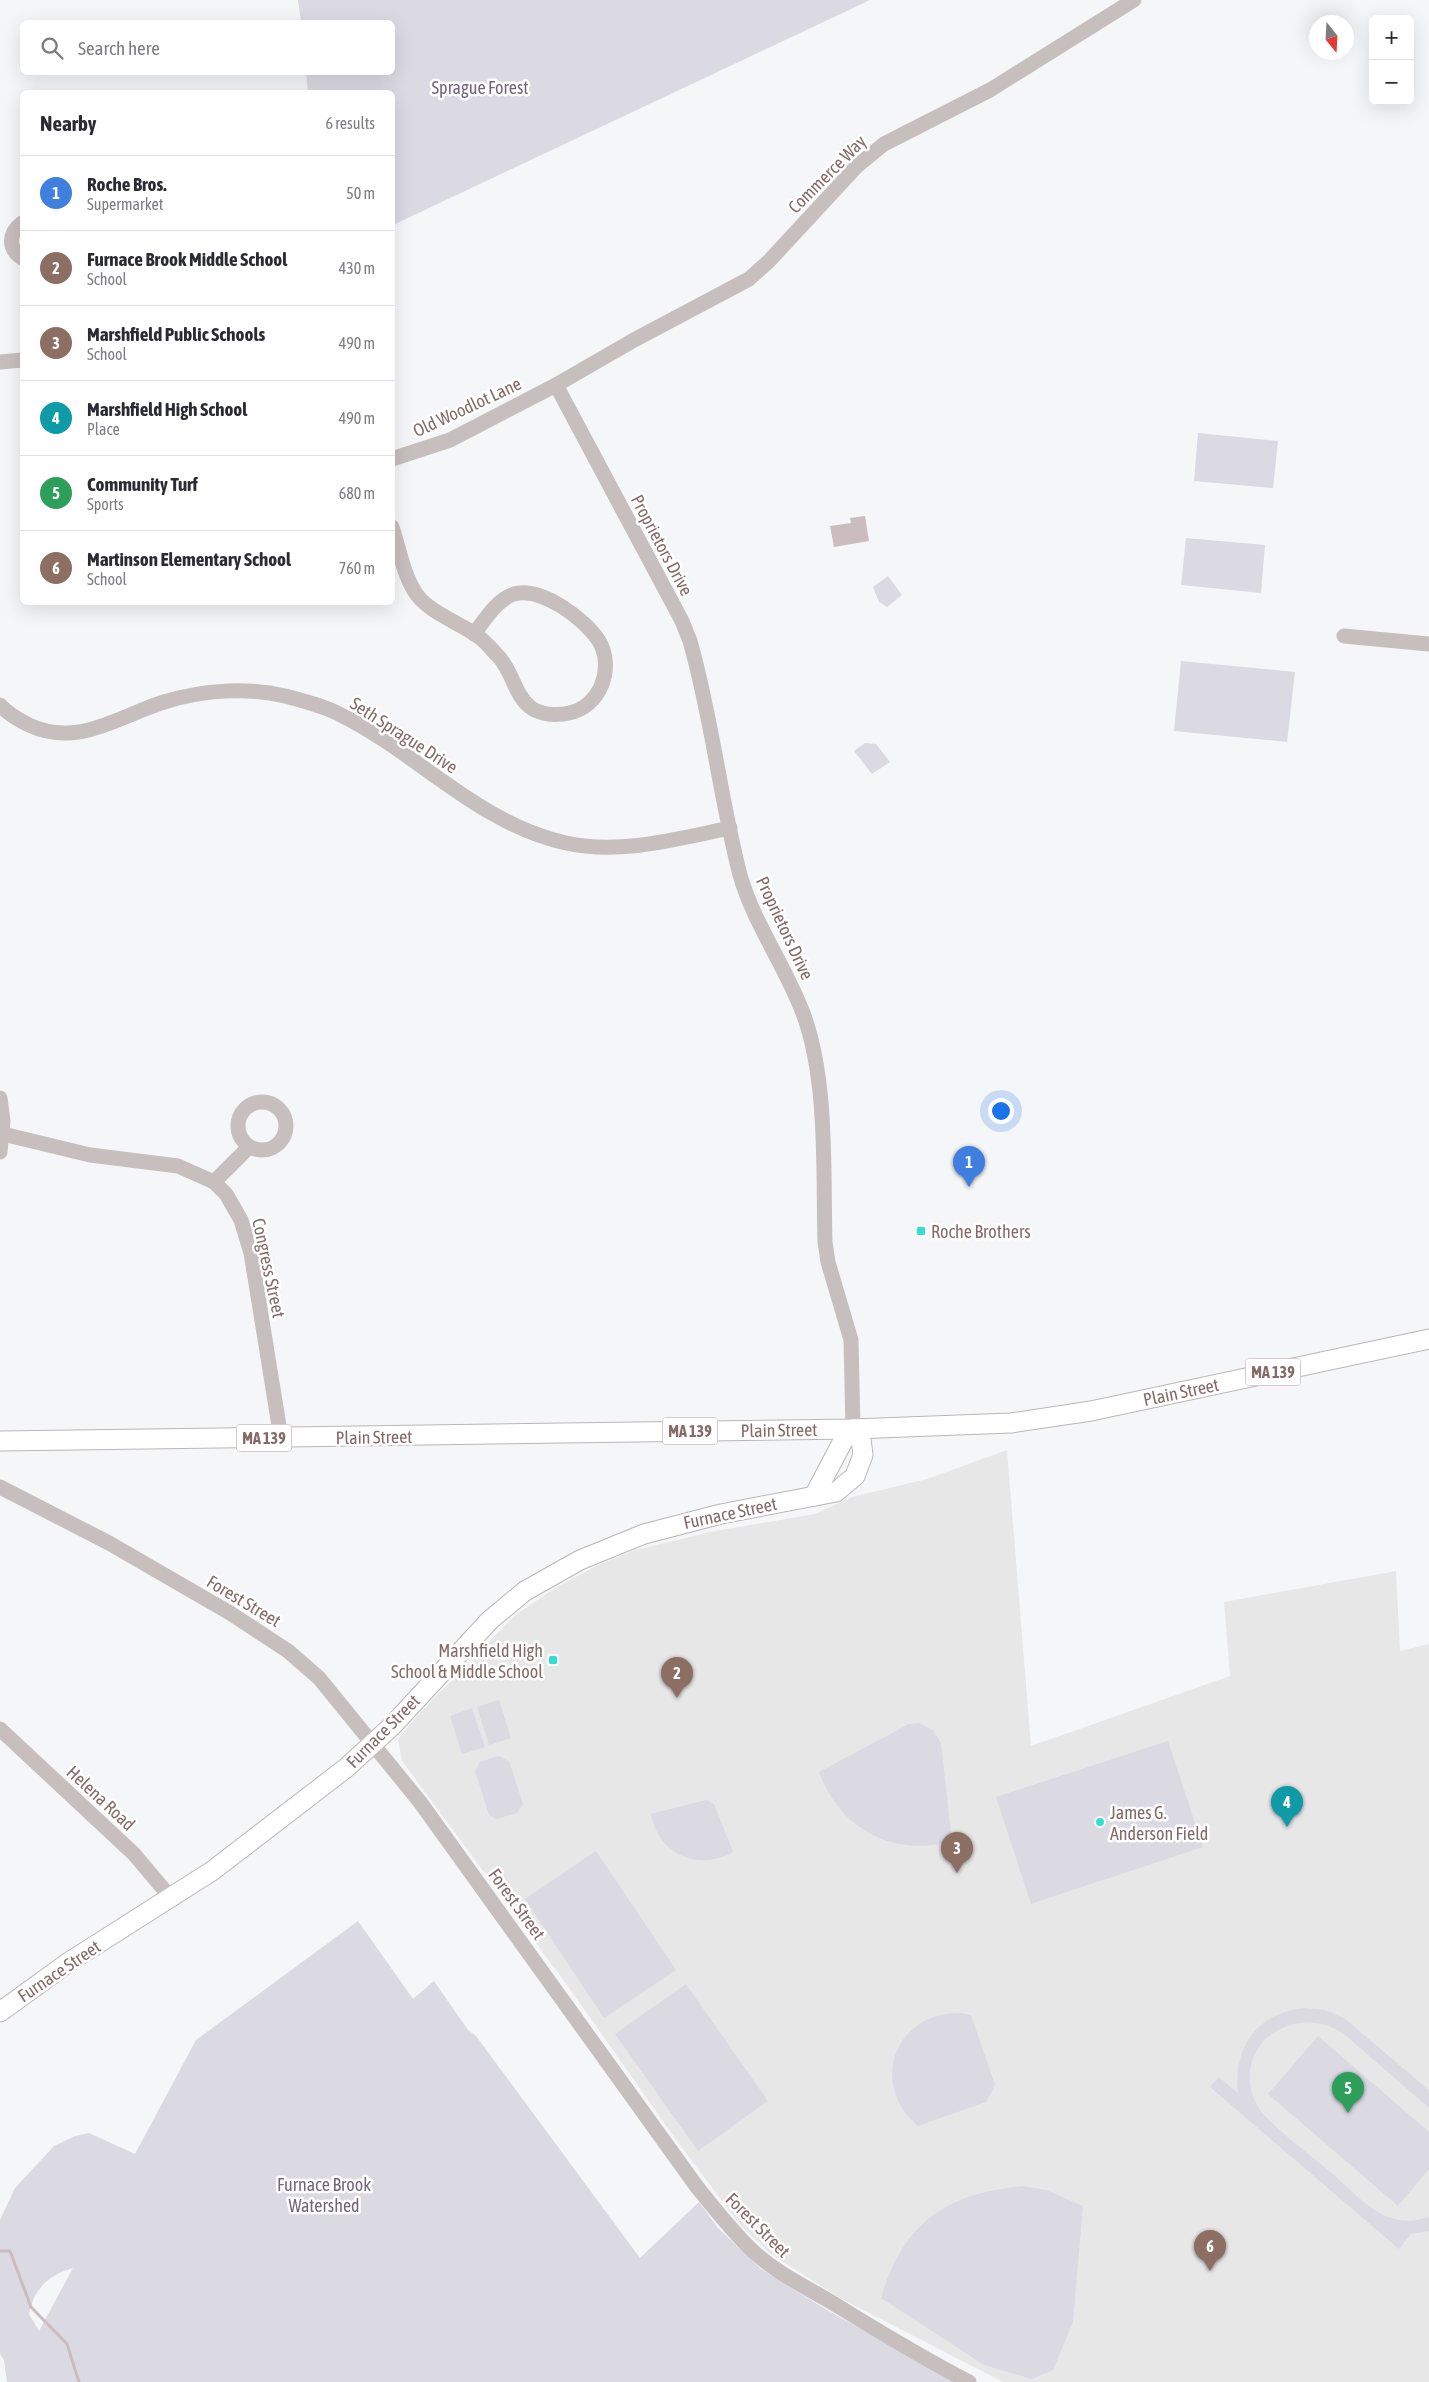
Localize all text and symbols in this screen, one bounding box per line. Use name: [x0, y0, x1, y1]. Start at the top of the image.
north arrow: [1309, 15, 1354, 60]
map controls: [1369, 15, 1414, 105]
button: +: [1369, 15, 1414, 60]
search box: [20, 20, 395, 75]
icon: search: [38, 34, 66, 62]
text: Search here: [78, 37, 160, 59]
button: −: [1369, 60, 1414, 105]
park label: Sprague Forest: [432, 77, 528, 98]
text: Nearby: [40, 111, 96, 135]
text: 6 results: [325, 114, 375, 132]
street label: Commerce Way: [784, 131, 870, 217]
text: Roche Bros.: [87, 173, 167, 195]
text: 1: [52, 184, 60, 202]
text: 50 m: [346, 184, 375, 202]
text: Supermarket: [87, 195, 163, 213]
text: Furnace Brook Middle School: [87, 248, 287, 270]
text: 2: [52, 259, 60, 277]
text: 430 m: [339, 259, 375, 277]
text: School: [87, 270, 127, 288]
text: Marshfield Public Schools: [87, 323, 265, 345]
text: 3: [52, 334, 60, 352]
text: 490 m: [339, 334, 375, 352]
text: School: [87, 345, 127, 363]
street label: Old Woodlot Lane: [410, 373, 524, 441]
text: Marshfield High School: [87, 398, 247, 420]
text: 4: [52, 409, 60, 427]
text: 490 m: [339, 409, 375, 427]
text: Place: [87, 420, 120, 438]
text: Community Turf: [87, 473, 198, 495]
text: 5: [52, 484, 60, 502]
text: 680 m: [339, 484, 375, 502]
street label: Proprietors Drive: [627, 491, 697, 599]
text: Sports: [87, 495, 124, 513]
text: Martinson Elementary School: [87, 548, 291, 570]
text: 6: [52, 559, 60, 577]
text: 760 m: [339, 559, 375, 577]
text: School: [87, 570, 127, 588]
street label: Seth Sprague Drive: [346, 693, 462, 777]
street label: Proprietors Drive: [752, 873, 818, 983]
your location: [988, 1098, 1014, 1124]
pin: 1: [953, 1146, 985, 1187]
street label: Congress Street: [248, 1216, 290, 1320]
place label: Roche Brothers: [931, 1221, 1031, 1242]
marker: Roche Brothers: [915, 1225, 927, 1237]
road number: MA 139: [1246, 1358, 1300, 1385]
street label: Plain Street: [1141, 1374, 1221, 1410]
road number: MA 139: [662, 1418, 718, 1444]
street label: Plain Street: [740, 1419, 818, 1441]
road number: MA 139: [236, 1425, 292, 1452]
street label: Plain Street: [335, 1426, 413, 1448]
street label: Furnace Street: [681, 1493, 779, 1533]
street label: Forest Street: [203, 1571, 285, 1631]
place label: Marshfield High School & Middle School: [391, 1640, 543, 1682]
marker: Marshfield High School & Middle School: [547, 1654, 559, 1666]
pin: 2: [661, 1657, 693, 1698]
street label: Furnace Street: [342, 1690, 424, 1772]
street label: Helena Road: [63, 1761, 139, 1835]
pin: 4: [1271, 1786, 1303, 1827]
place label: James G. Anderson Field: [1110, 1802, 1208, 1844]
marker: James G. Anderson Field: [1094, 1816, 1106, 1828]
pin: 3: [941, 1832, 973, 1873]
street label: Forest Street: [484, 1865, 550, 1943]
street label: Furnace Street: [14, 1936, 104, 2006]
pin: 5: [1332, 2072, 1364, 2113]
park label: Furnace Brook Watershed: [277, 2174, 371, 2216]
street label: Forest Street: [721, 2188, 795, 2262]
pin: 6: [1194, 2230, 1226, 2271]

